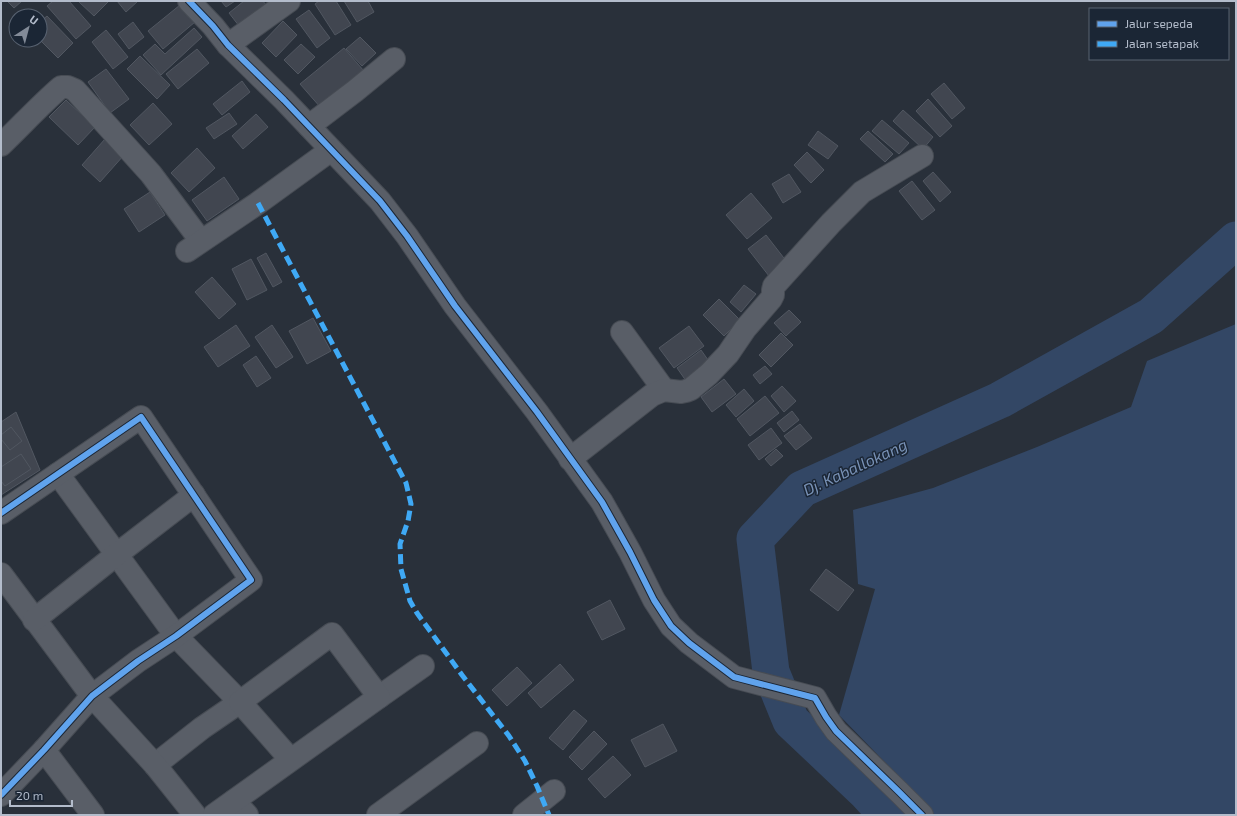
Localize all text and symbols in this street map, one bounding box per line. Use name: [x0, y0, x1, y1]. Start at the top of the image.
north arrow: [8, 8, 48, 48]
legend: [1089, 8, 1229, 60]
text: U: [27, 12, 41, 27]
text: Jalur sepeda: [1125, 16, 1193, 30]
text: Jalan setapak: [1125, 36, 1199, 50]
water label: Dj. Kaballokang: [800, 434, 910, 500]
scale bar: [10, 782, 72, 808]
text: 20 m: [16, 788, 43, 802]

